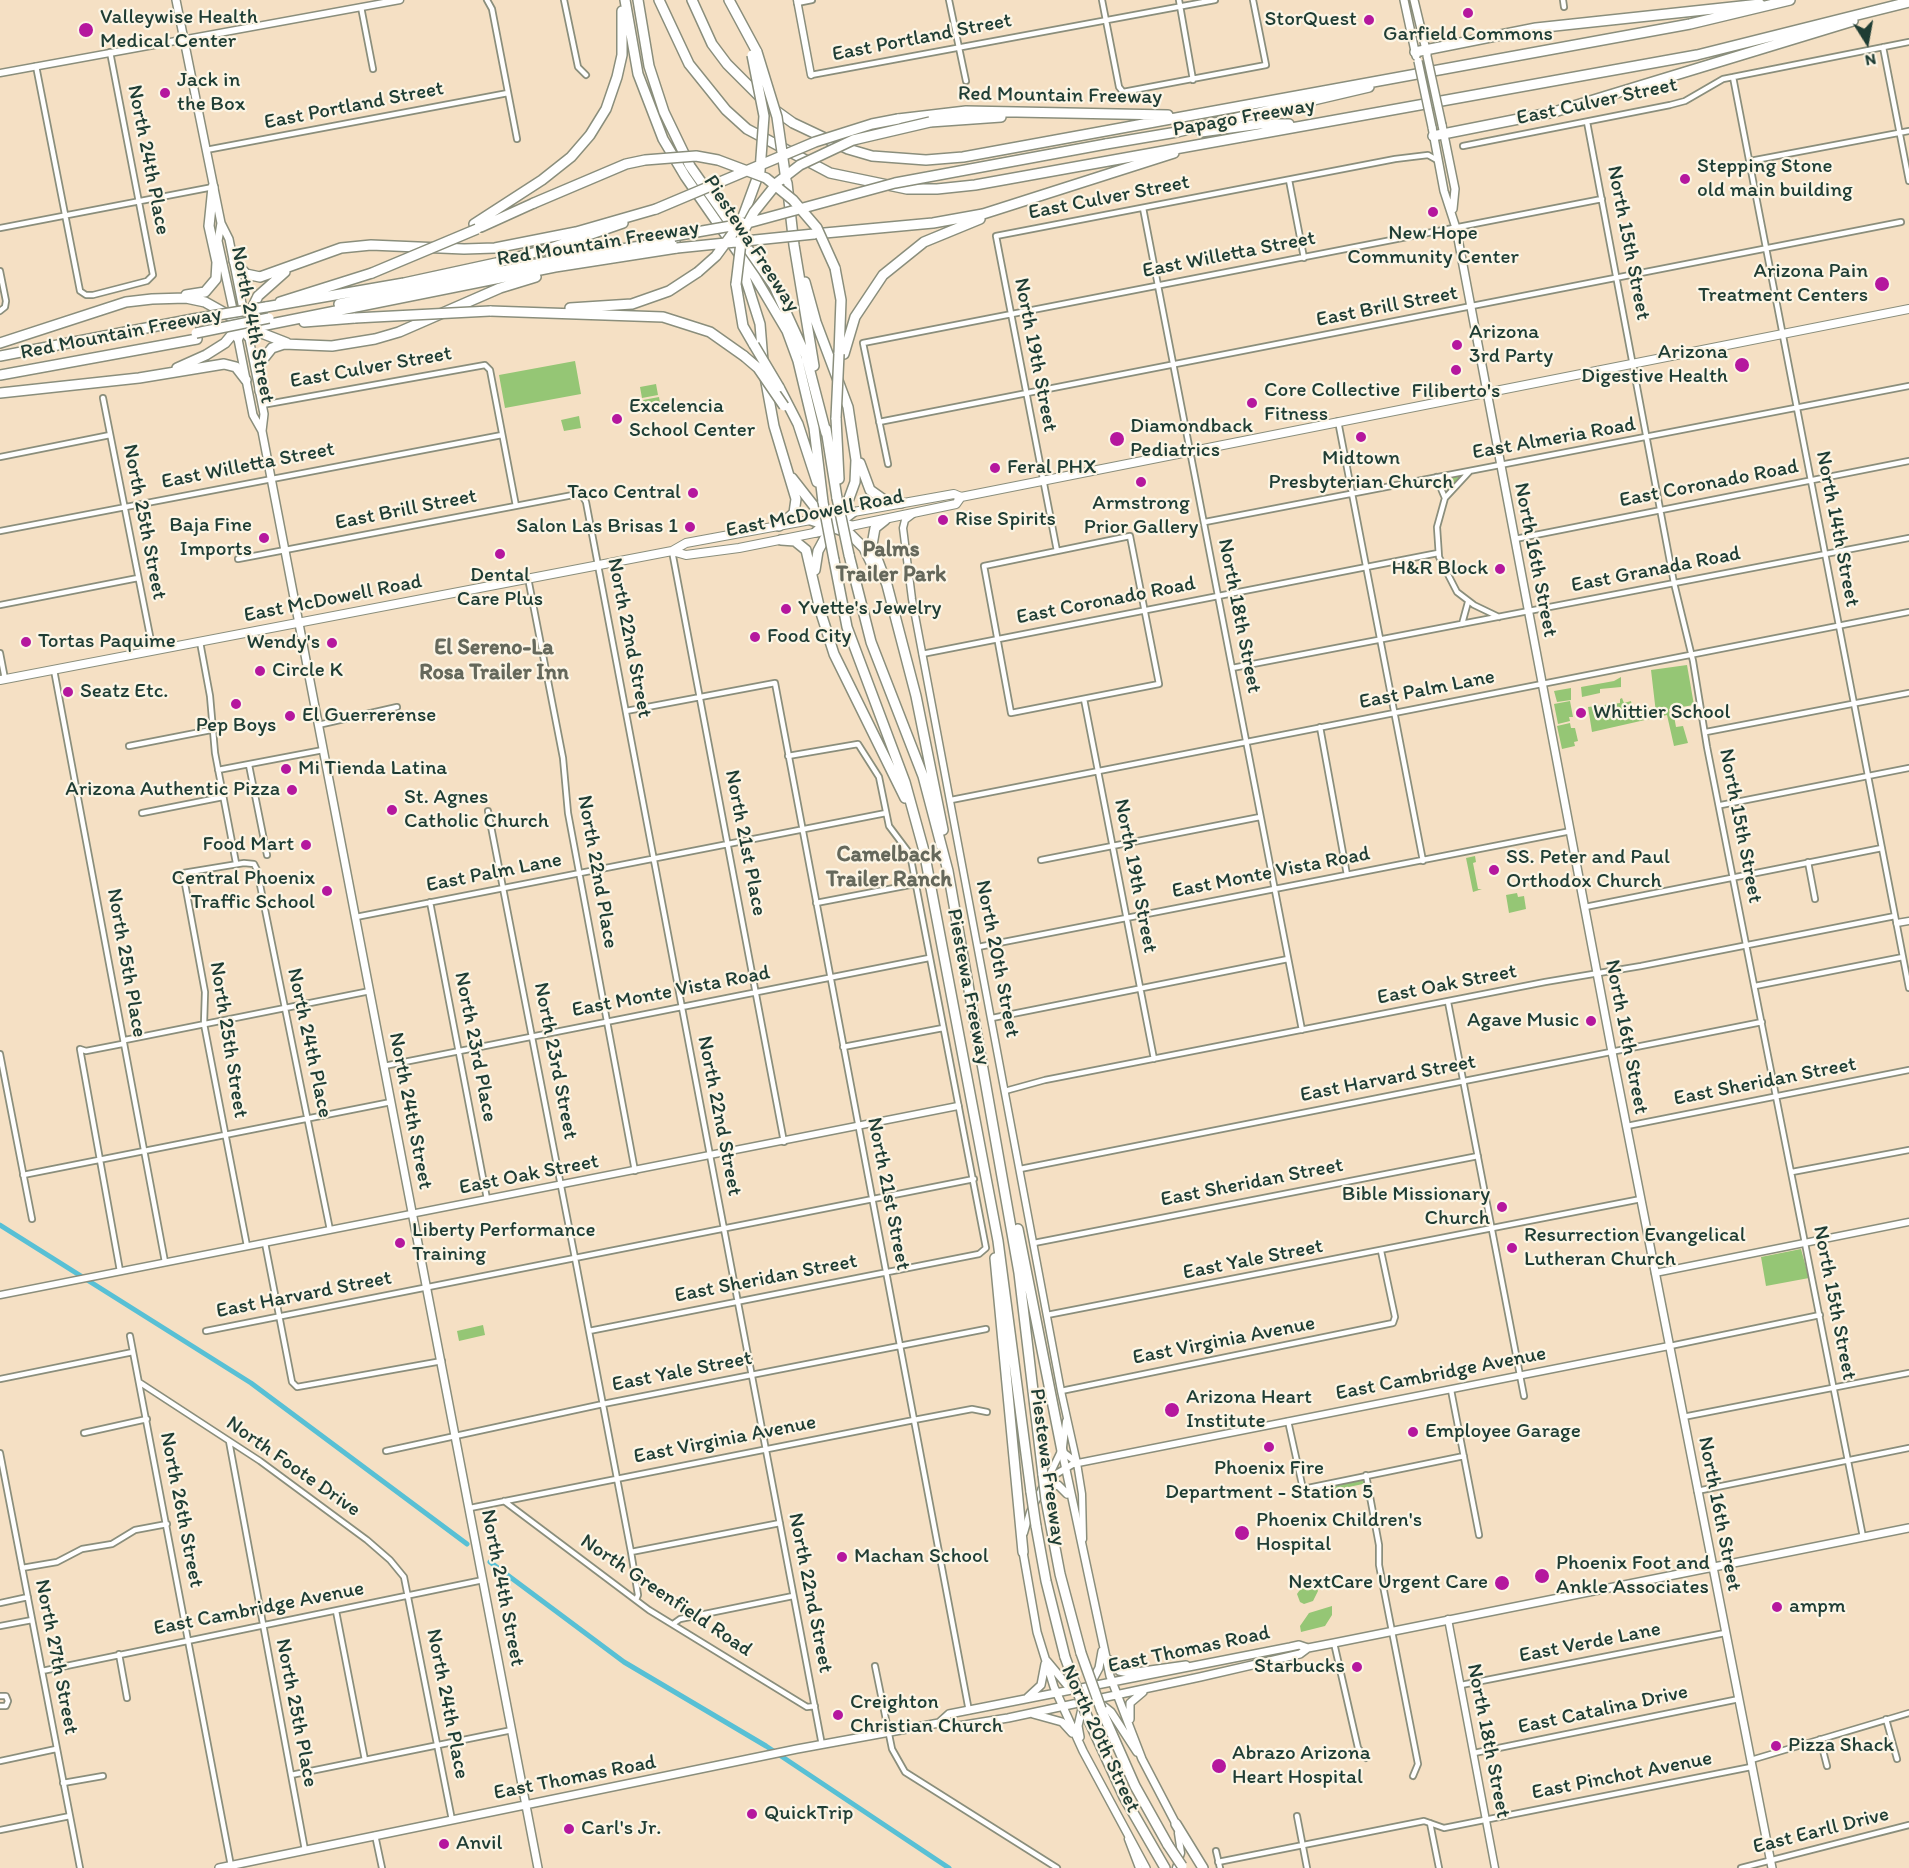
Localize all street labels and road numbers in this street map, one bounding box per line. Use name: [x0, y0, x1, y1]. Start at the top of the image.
street label: East Portland Street: [830, 8, 1014, 68]
street label: East Culver Street: [1514, 73, 1680, 131]
street label: East Portland Street: [262, 76, 446, 136]
street label: Red Mountain Freeway: [958, 82, 1162, 110]
street label: North 24th Place: [121, 83, 175, 237]
street label: Papago Freeway: [1171, 93, 1317, 143]
street label: North 15th Street: [1601, 164, 1655, 322]
street label: East Culver Street: [1026, 170, 1192, 226]
street label: Piestewa Freeway: [697, 171, 805, 317]
street label: Red Mountain Freeway: [495, 216, 701, 272]
street label: East Willetta Street: [1140, 226, 1318, 284]
street label: North 24th Street: [224, 244, 280, 406]
street label: North 19th Street: [1008, 276, 1062, 434]
street label: East Brill Street: [1314, 281, 1460, 333]
street label: Red Mountain Freeway: [18, 302, 224, 366]
street label: East Culver Street: [288, 341, 454, 395]
street label: East Almeria Road: [1470, 412, 1638, 466]
street label: East Willetta Street: [159, 437, 337, 495]
street label: North 25th Street: [117, 442, 171, 602]
street label: North 14th Street: [1810, 449, 1864, 609]
street label: East Coronado Road: [1617, 454, 1801, 514]
street label: North 16th Street: [1508, 481, 1562, 639]
street label: East Brill Street: [333, 484, 479, 536]
street label: East McDowell Road: [724, 484, 906, 544]
street label: North 18th Street: [1212, 536, 1266, 696]
street label: East Granada Road: [1569, 541, 1743, 599]
street label: North 22nd Street: [601, 556, 657, 720]
street label: East McDowell Road: [242, 569, 424, 629]
street label: East Coronado Road: [1014, 571, 1198, 631]
street label: East Palm Lane: [1357, 664, 1497, 716]
street label: North 15th Street: [1713, 747, 1767, 905]
street label: North 21st Place: [718, 768, 772, 918]
street label: North 22nd Place: [571, 793, 623, 951]
street label: North 19th Street: [1108, 797, 1162, 955]
street label: East Monte Vista Road: [1170, 841, 1372, 905]
street label: East Palm Lane: [424, 847, 564, 899]
street label: North 20th Street: [969, 878, 1025, 1040]
street label: North 25th Place: [100, 887, 152, 1039]
street label: Piestewa Freeway: [940, 907, 996, 1067]
street label: North 16th Street: [1599, 958, 1653, 1116]
street label: East Oak Street: [1375, 959, 1519, 1011]
street label: North 25th Street: [203, 960, 253, 1120]
street label: East Monte Vista Road: [570, 960, 772, 1024]
street label: North 24th Place: [281, 966, 337, 1120]
street label: North 23rd Place: [448, 970, 502, 1124]
street label: North 23rd Street: [527, 980, 583, 1142]
street label: North 24th Street: [382, 1030, 438, 1192]
street label: North 22nd Street: [691, 1034, 747, 1198]
street label: East Harvard Street: [1298, 1050, 1478, 1108]
street label: East Sheridan Street: [1672, 1052, 1858, 1112]
street label: North 21st Street: [861, 1115, 915, 1273]
street label: East Oak Street: [457, 1149, 601, 1201]
street label: East Sheridan Street: [1159, 1153, 1345, 1213]
street label: North 15th Street: [1807, 1224, 1861, 1382]
street label: East Yale Street: [1181, 1234, 1325, 1286]
street label: East Sheridan Street: [673, 1249, 859, 1309]
street label: East Harvard Street: [214, 1266, 394, 1324]
street label: East Virginia Avenue: [1131, 1311, 1317, 1371]
street label: East Cambridge Avenue: [1334, 1341, 1548, 1407]
street label: East Yale Street: [610, 1346, 754, 1398]
street label: Piestewa Freeway: [1023, 1387, 1071, 1547]
street label: East Virginia Avenue: [632, 1410, 818, 1470]
street label: North Foote Drive: [221, 1411, 365, 1523]
street label: North 26th Street: [154, 1430, 208, 1590]
street label: North 16th Street: [1692, 1435, 1746, 1593]
street label: North 24th Street: [474, 1507, 530, 1669]
street label: North 22nd Street: [782, 1511, 838, 1675]
street label: North Greenfield Road: [575, 1529, 757, 1663]
street label: East Cambridge Avenue: [152, 1576, 366, 1642]
street label: North 27th Street: [29, 1577, 83, 1737]
street label: East Verde Lane: [1517, 1617, 1663, 1669]
street label: East Thomas Road: [1106, 1621, 1272, 1679]
street label: North 24th Place: [420, 1627, 474, 1781]
street label: North 25th Place: [269, 1637, 323, 1789]
street label: North 20th Street: [1055, 1661, 1145, 1817]
street label: North 18th Street: [1461, 1661, 1515, 1821]
street label: East Catalina Drive: [1516, 1680, 1690, 1740]
street label: East Pinchot Avenue: [1530, 1746, 1714, 1806]
street label: East Thomas Road: [492, 1750, 658, 1806]
street label: East Earll Drive: [1750, 1802, 1892, 1860]

